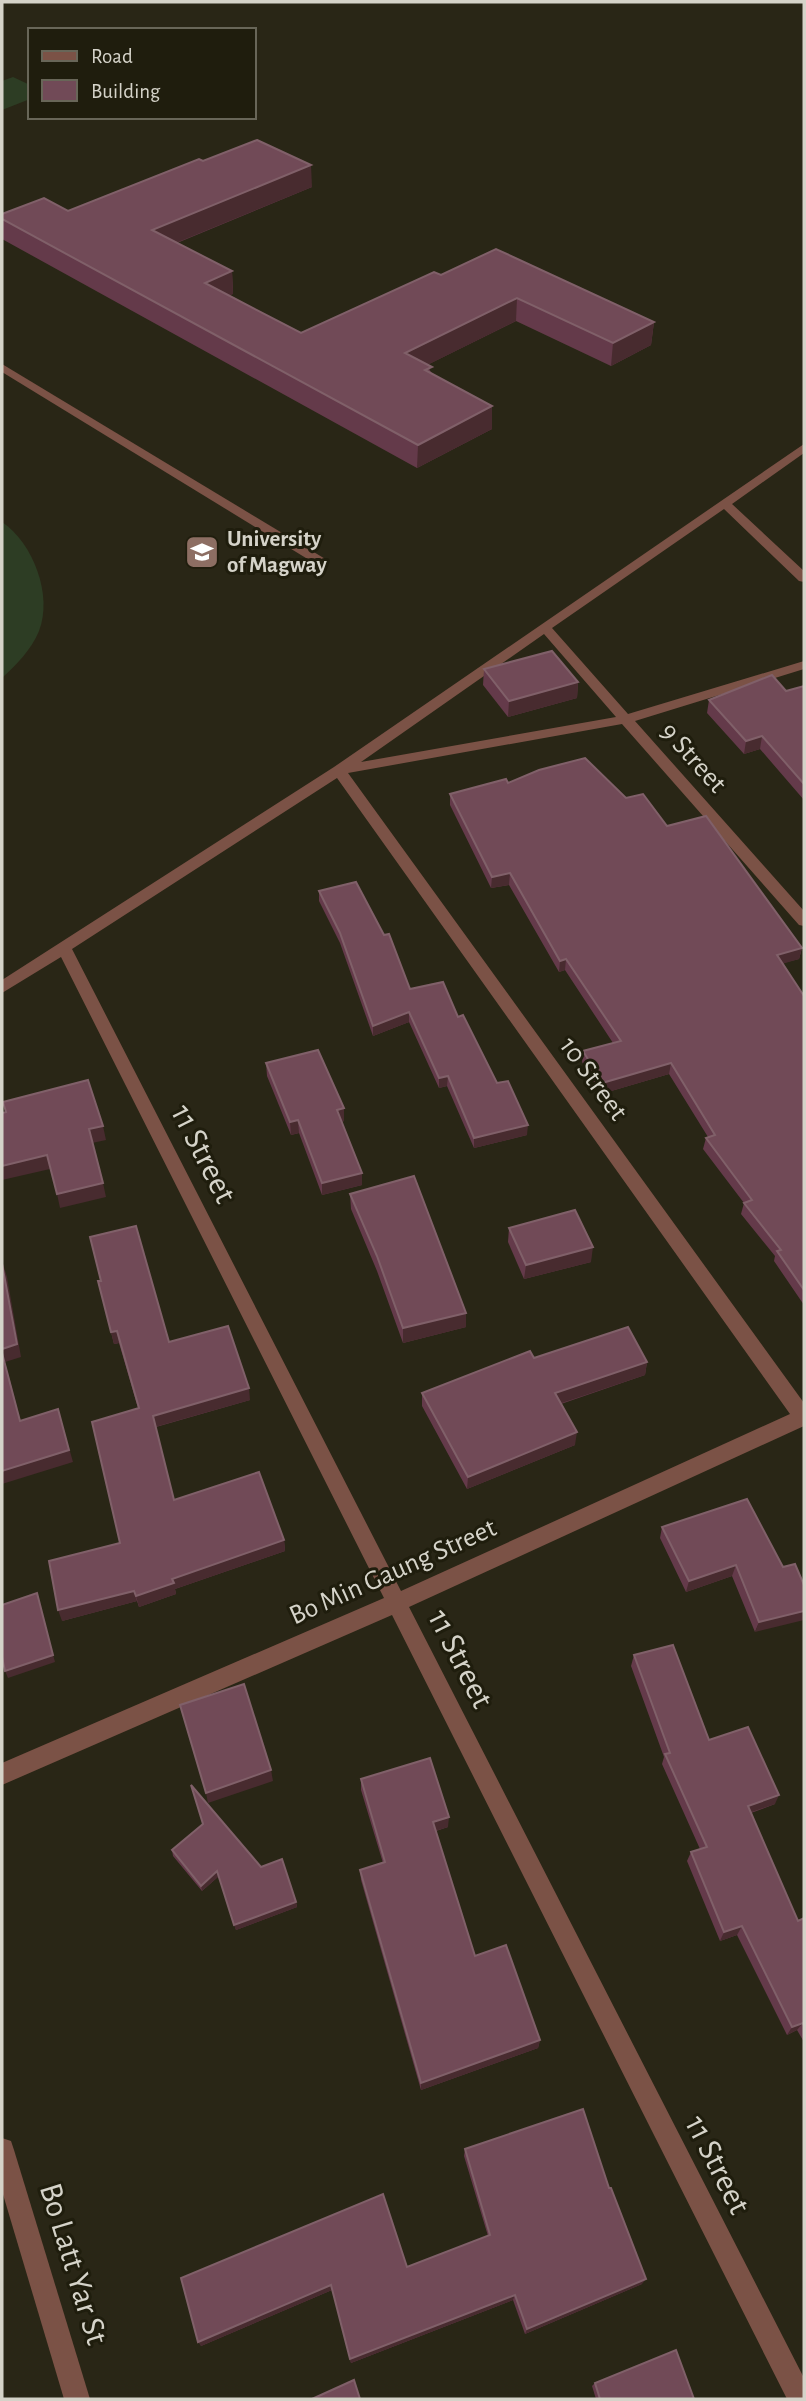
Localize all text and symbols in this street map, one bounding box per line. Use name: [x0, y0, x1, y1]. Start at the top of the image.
legend: [28, 28, 256, 119]
text: Road: [91, 46, 133, 67]
text: Building: [91, 81, 161, 102]
place label: University of Magway: [227, 528, 327, 577]
school or university icon: University of Magway: [183, 533, 221, 571]
street label: 9 Street: [655, 718, 731, 799]
street label: 10 Street: [554, 1032, 632, 1126]
street label: 11 Street: [164, 1099, 242, 1209]
street label: Bo Min Gaung Street: [285, 1514, 501, 1630]
street label: 11 Street: [421, 1604, 499, 1714]
street label: 11 Street: [678, 2110, 756, 2220]
street label: Bo Latt Yar St: [33, 2179, 113, 2349]

